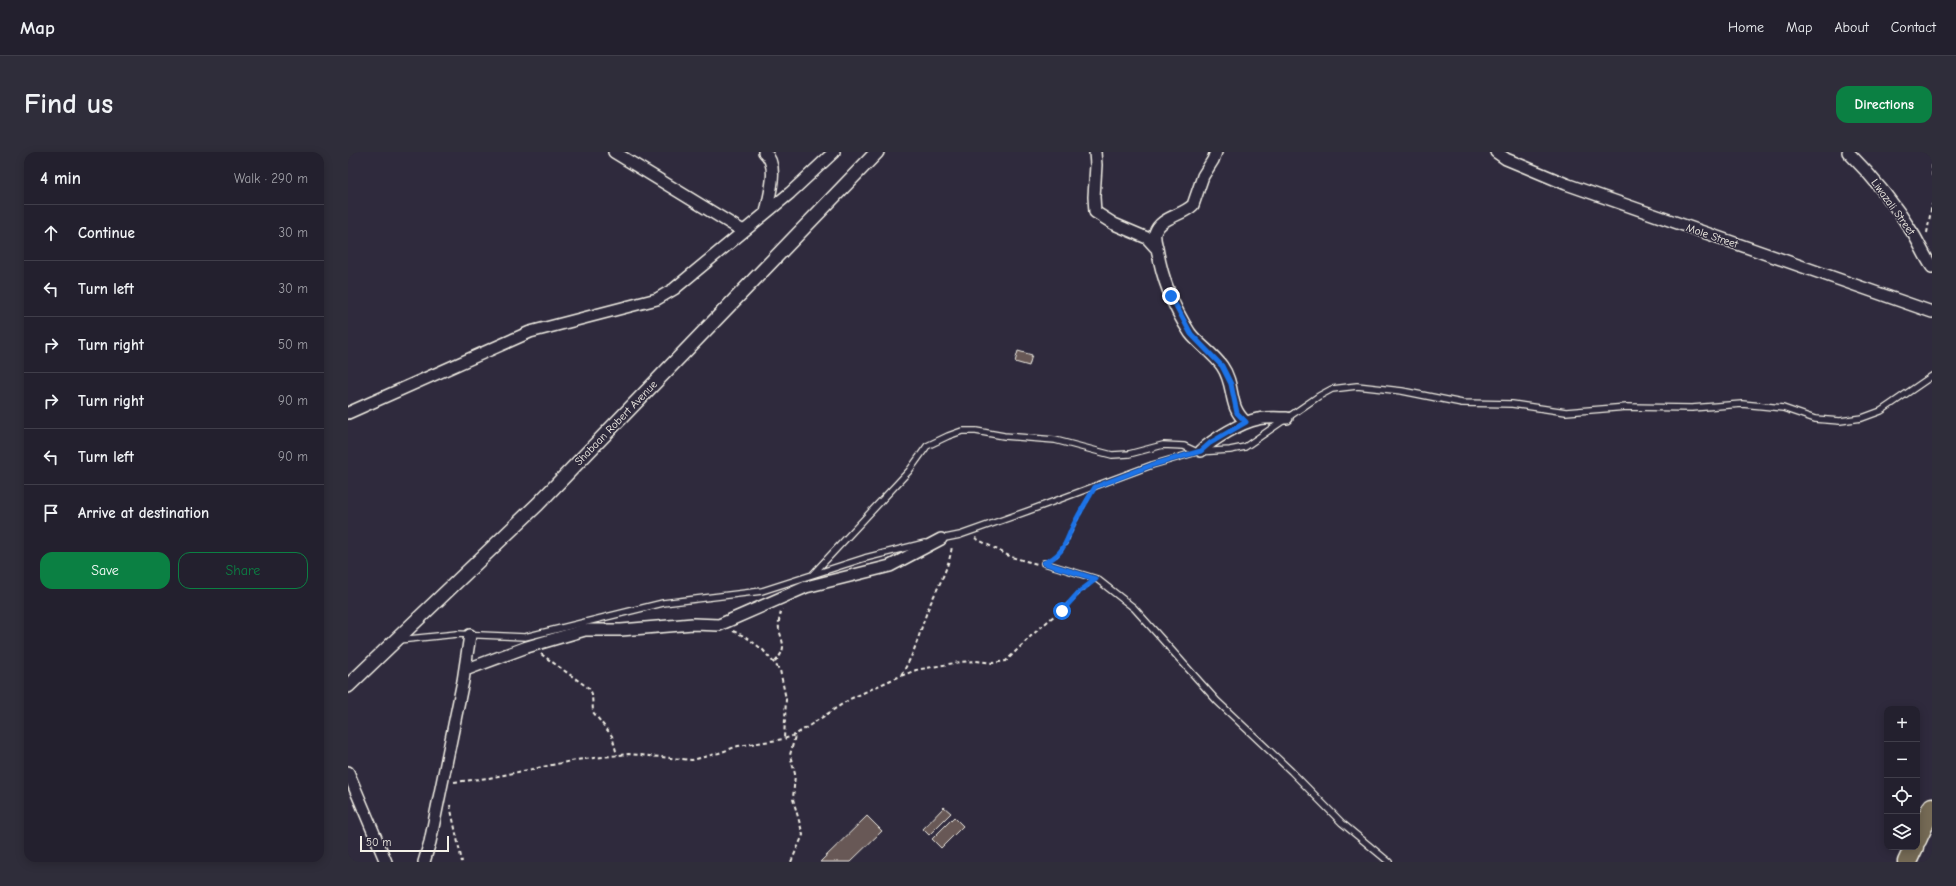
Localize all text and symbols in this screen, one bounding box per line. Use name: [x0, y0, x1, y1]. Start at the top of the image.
text: Map: [20, 17, 55, 39]
text: Home: [1728, 19, 1764, 36]
text: Map: [1786, 19, 1812, 36]
text: About: [1834, 19, 1869, 36]
text: Contact: [1891, 19, 1936, 36]
button: Directions: [1836, 86, 1932, 123]
text: Find us: [24, 88, 113, 120]
text: 4 min: [40, 169, 81, 188]
text: Walk · 290 m: [234, 171, 308, 186]
street label: Liwazali Street: [1868, 176, 1918, 238]
street label: Mole Street: [1684, 221, 1741, 251]
icon: ahead: [40, 222, 62, 244]
text: Continue: [78, 224, 135, 242]
text: 30 m: [278, 225, 308, 240]
icon: left: [40, 278, 62, 300]
text: Turn left: [78, 280, 134, 298]
text: 30 m: [278, 281, 308, 296]
route end: [1162, 287, 1180, 305]
icon: right: [40, 334, 62, 356]
text: Turn right: [78, 336, 144, 354]
text: 50 m: [278, 337, 308, 352]
street label: Shabaan Robert Avenue: [572, 378, 660, 468]
icon: right: [40, 390, 62, 412]
text: Turn right: [78, 392, 144, 410]
text: 90 m: [278, 393, 308, 408]
icon: left: [40, 446, 62, 468]
text: Turn left: [78, 448, 134, 466]
text: 90 m: [278, 449, 308, 464]
icon: arrive: [40, 502, 62, 524]
text: Arrive at destination: [78, 504, 209, 522]
button: Save: [40, 552, 170, 589]
button: Share: [178, 552, 308, 589]
route start: [1053, 602, 1071, 620]
map controls: [1884, 706, 1920, 850]
button: +: [1884, 706, 1920, 742]
button: −: [1884, 742, 1920, 778]
button: locate: [1884, 778, 1920, 814]
button: layers: [1884, 814, 1920, 850]
scale bar: [360, 834, 449, 853]
text: 50 m: [366, 836, 391, 849]

